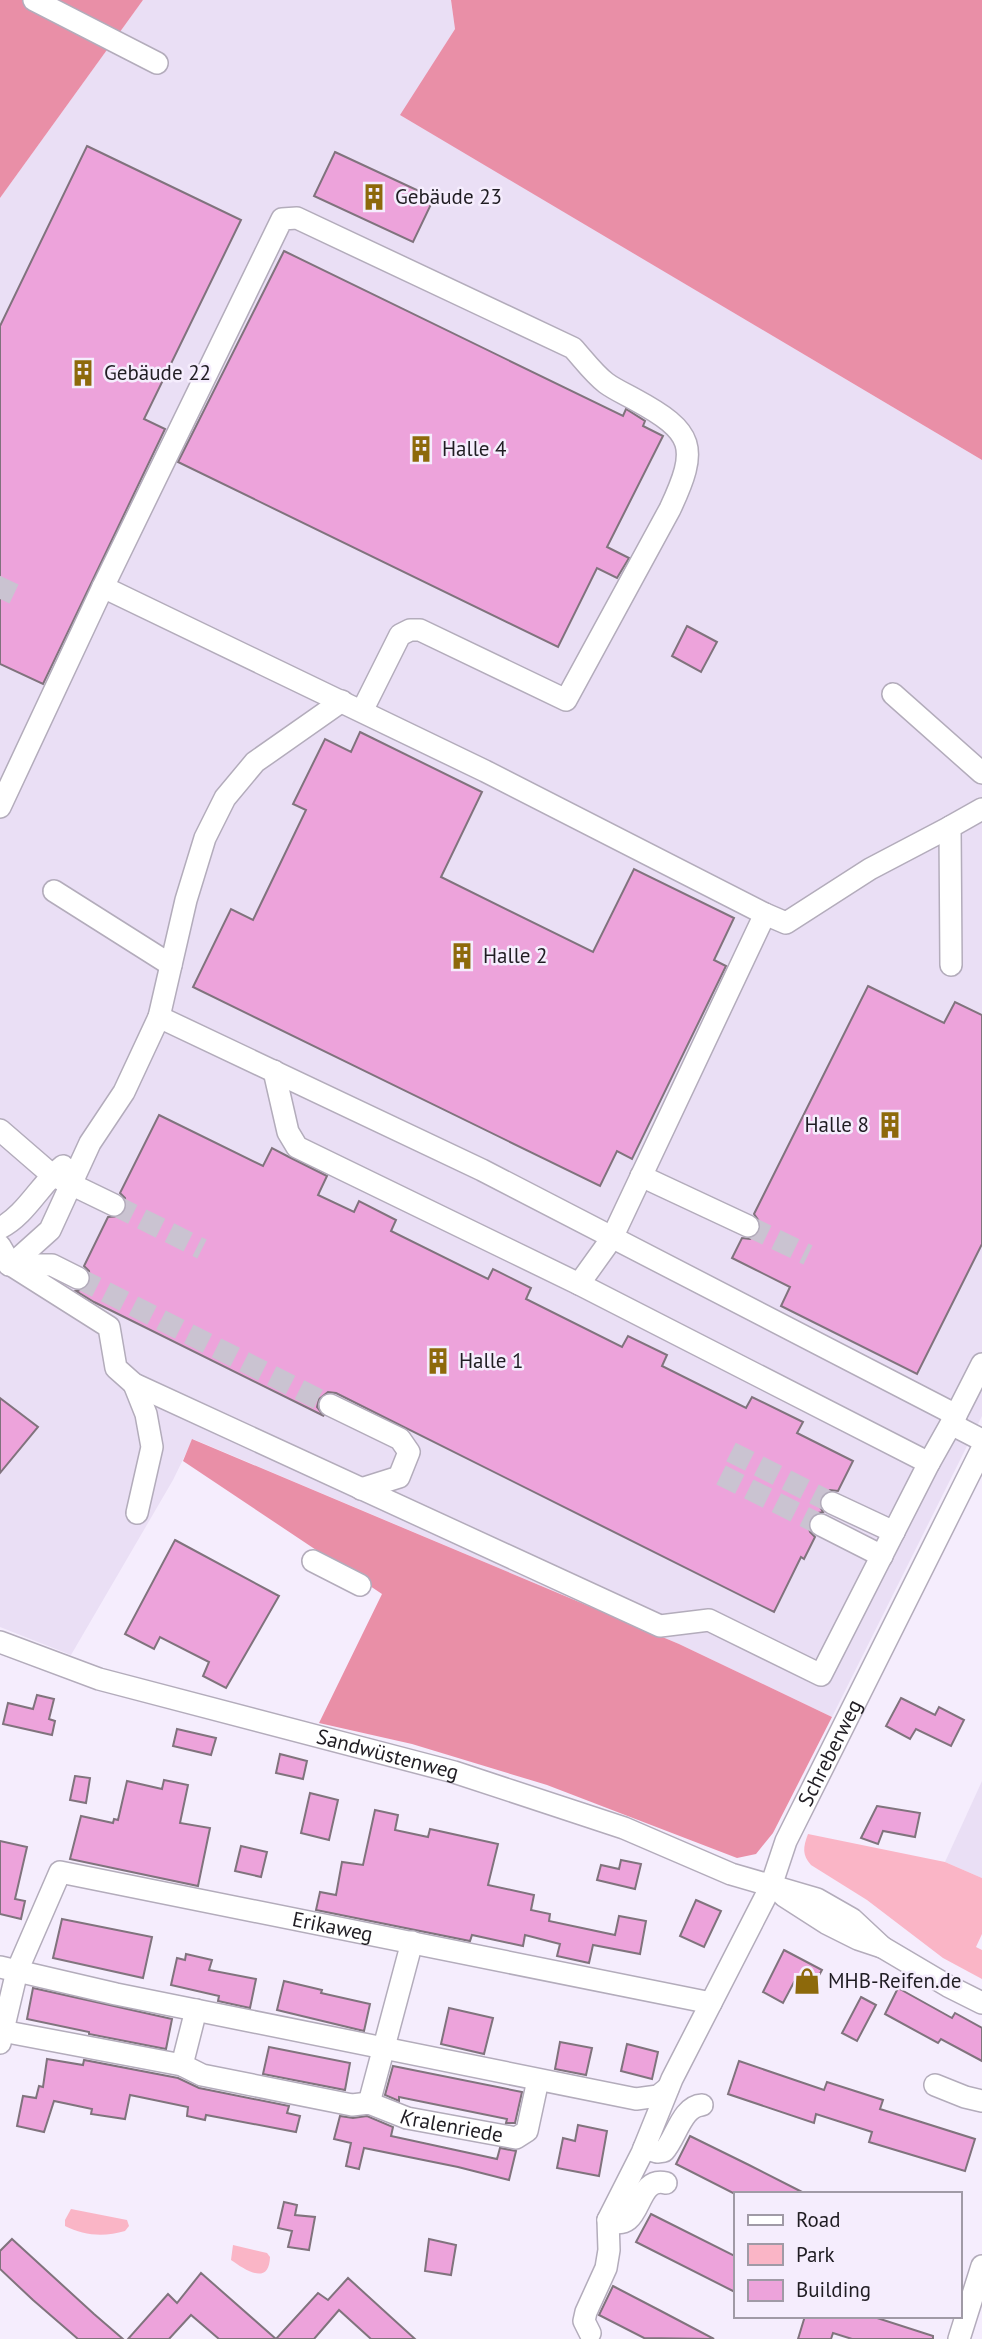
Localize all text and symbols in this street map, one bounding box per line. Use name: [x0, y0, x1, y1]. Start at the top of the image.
building icon: Gebäude 23: [359, 182, 389, 212]
place label: Gebäude 23: [395, 183, 502, 210]
building icon: Gebäude 22: [68, 358, 98, 388]
place label: Gebäude 22: [104, 359, 211, 386]
building icon: Halle 4: [406, 434, 436, 464]
place label: Halle 4: [442, 435, 507, 462]
building icon: Halle 2: [447, 941, 477, 971]
place label: Halle 2: [483, 942, 548, 969]
building icon: Halle 8: [875, 1110, 905, 1140]
place label: Halle 8: [804, 1111, 869, 1138]
building icon: Halle 1: [423, 1346, 453, 1376]
place label: Halle 1: [459, 1347, 524, 1374]
street label: Schreberweg: [792, 1695, 868, 1811]
street label: Sandwüstenweg: [314, 1723, 462, 1786]
street label: Erikaweg: [290, 1905, 375, 1948]
shop icon: MHB-Reifen.de: [792, 1966, 822, 1996]
place label: MHB-Reifen.de: [828, 1967, 961, 1994]
street label: Kralenriede: [396, 2103, 505, 2148]
legend: [734, 2192, 961, 2318]
text: Road: [796, 2206, 840, 2233]
text: Park: [796, 2241, 835, 2268]
text: Building: [796, 2276, 871, 2303]

